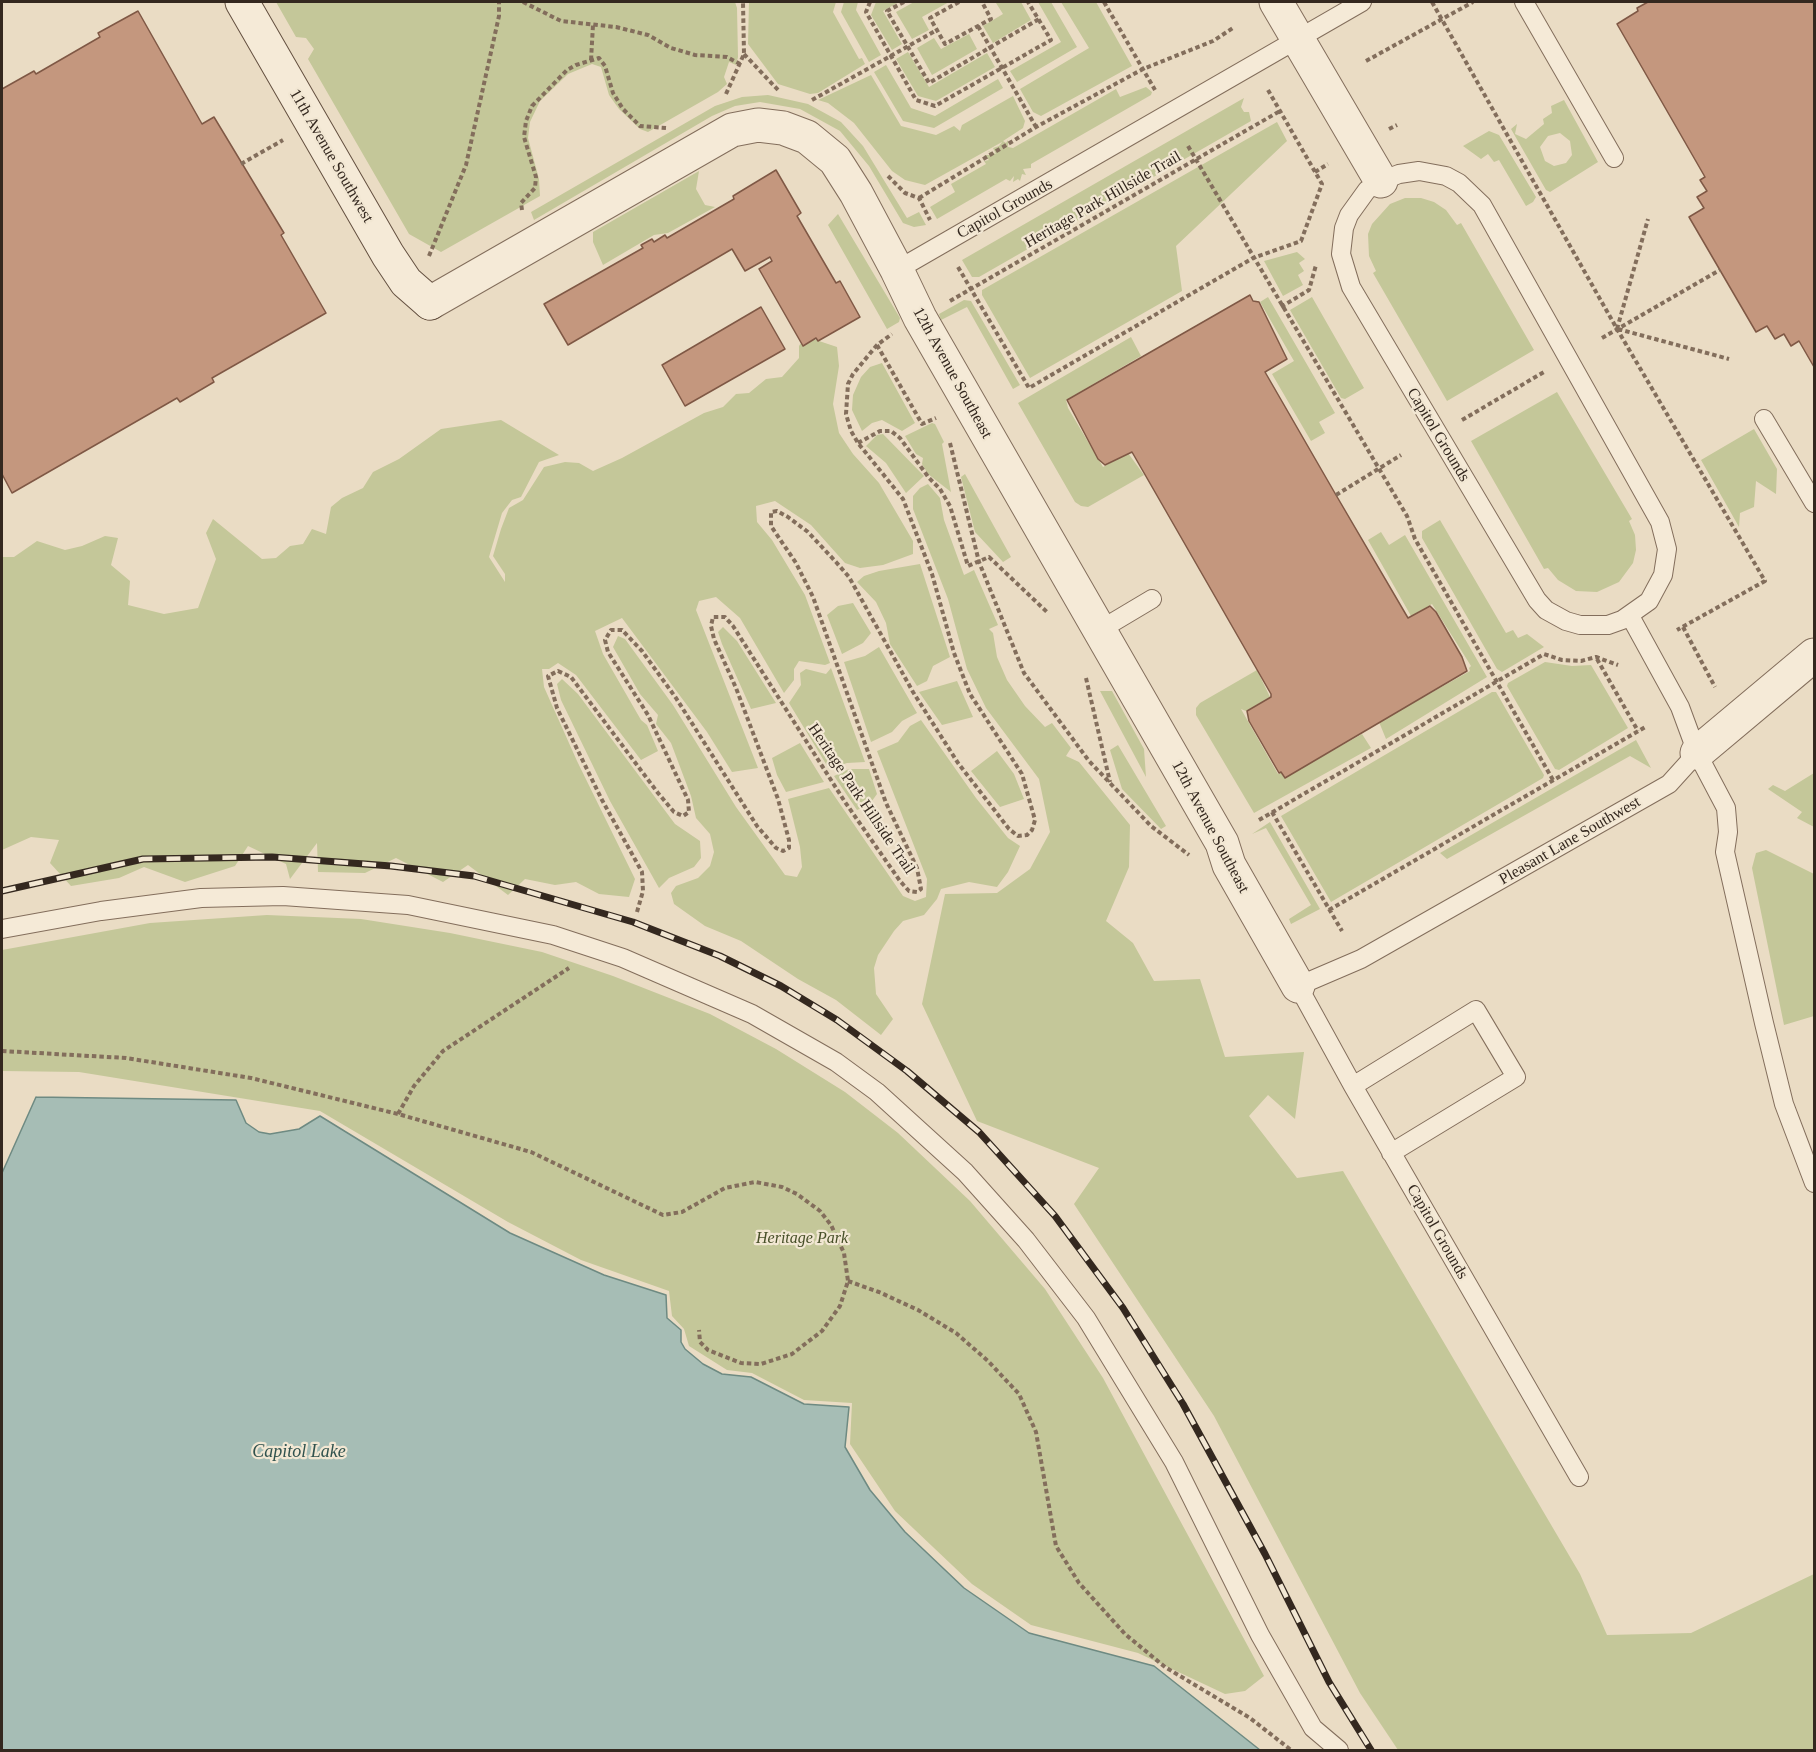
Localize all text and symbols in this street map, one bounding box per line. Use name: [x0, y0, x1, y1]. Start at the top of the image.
street label: 11th Avenue Southwest: [285, 86, 377, 226]
street label: Heritage Park Hillside Trail: [1021, 147, 1185, 253]
street label: Capitol Grounds: [954, 175, 1056, 243]
street label: 12th Avenue Southeast: [908, 304, 996, 442]
street label: Capitol Grounds: [1402, 385, 1474, 485]
street label: Heritage Park Hillside Trail: [803, 720, 919, 878]
street label: 12th Avenue Southeast: [1167, 757, 1253, 897]
street label: Pleasant Lane Southwest: [1496, 793, 1644, 889]
street label: Capitol Grounds: [1402, 1181, 1472, 1283]
park label: Heritage Park: [756, 1229, 848, 1249]
water label: Capitol Lake: [252, 1441, 346, 1463]

